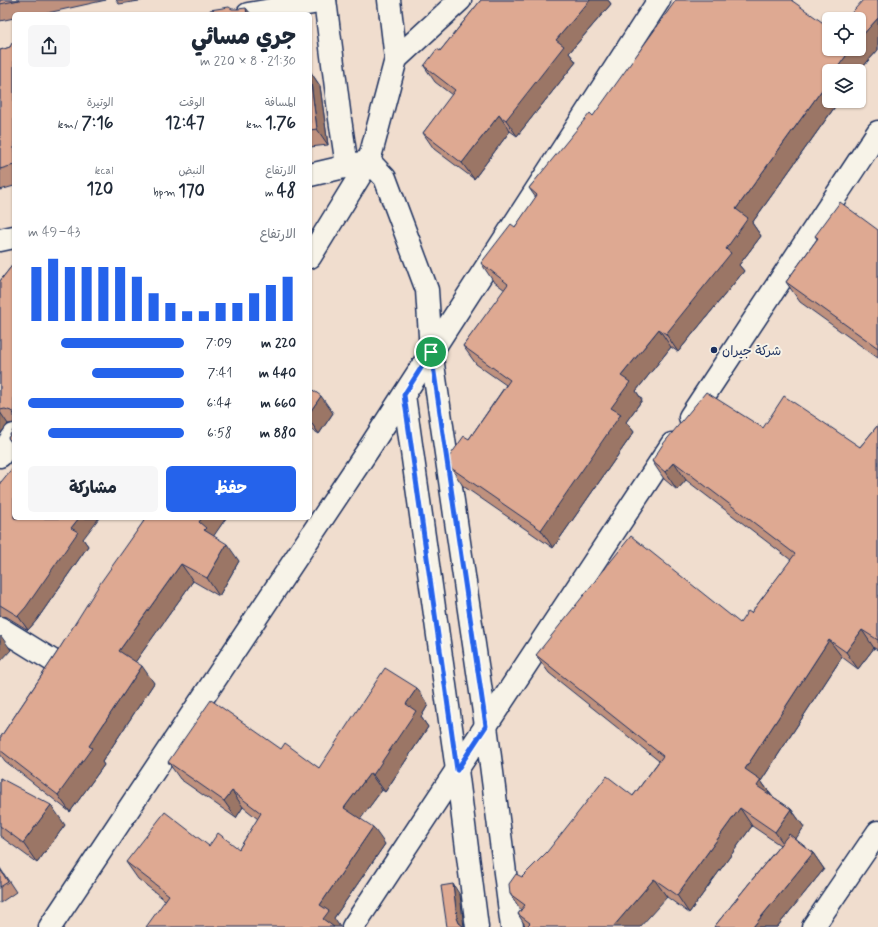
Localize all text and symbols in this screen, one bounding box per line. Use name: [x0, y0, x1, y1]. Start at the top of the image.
map controls: [822, 12, 866, 108]
button: locate: [822, 12, 866, 56]
text: جري مسائي: [191, 24, 296, 52]
button: share: [28, 25, 70, 67]
text: 21:30 · 8 × 220 m: [200, 53, 296, 70]
button: layers: [822, 64, 866, 108]
text: الوتيرة: [87, 96, 113, 110]
text: الوقت: [179, 96, 205, 110]
text: المسافة: [265, 96, 296, 110]
text: 7:16: [81, 112, 113, 134]
text: 12:47: [165, 112, 205, 134]
text: 1.76: [265, 112, 296, 134]
text: /km: [58, 118, 81, 132]
text: km: [246, 118, 265, 132]
text: kcal: [95, 164, 113, 178]
text: النبض: [178, 164, 205, 178]
text: الارتفاع: [265, 164, 296, 178]
text: 120: [87, 178, 113, 200]
text: 170: [178, 180, 205, 202]
text: 48: [277, 180, 296, 202]
text: bpm: [153, 186, 178, 200]
text: m: [265, 186, 277, 200]
text: 43–49 m: [28, 224, 80, 241]
text: الارتفاع: [260, 226, 296, 243]
text: 7:09: [206, 335, 232, 352]
text: 220 m: [261, 335, 296, 352]
pin: [414, 335, 448, 369]
icon: arrive: [420, 341, 442, 363]
place label: شركة جيران: [722, 343, 781, 360]
marker: شركة جيران: [709, 345, 719, 355]
text: 7:41: [207, 365, 232, 382]
text: 440 m: [259, 365, 296, 382]
text: 6:44: [206, 395, 232, 412]
text: 660 m: [260, 395, 296, 412]
text: 6:58: [207, 425, 232, 442]
text: 880 m: [260, 425, 296, 442]
button: مشاركة: [28, 466, 158, 512]
button: حفظ: [166, 466, 296, 512]

